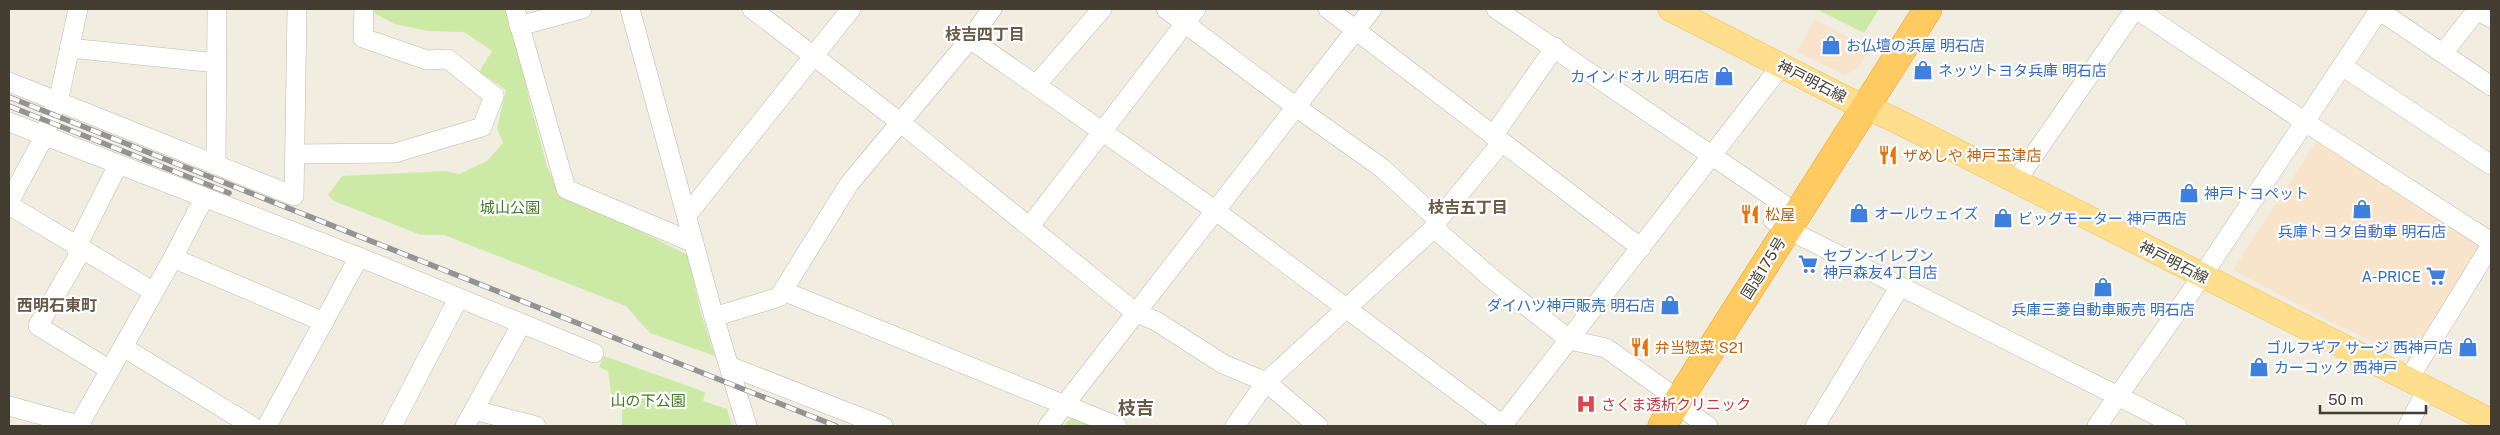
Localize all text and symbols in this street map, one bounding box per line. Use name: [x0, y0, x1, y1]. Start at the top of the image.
district label: 枝吉四丁目: [945, 25, 1025, 44]
shop icon: お仏壇の浜屋 明石店: [1820, 34, 1842, 56]
place label: お仏壇の浜屋 明石店: [1846, 37, 1985, 54]
street label: 神戸明石線: [1775, 56, 1849, 106]
shop icon: ネッツトヨタ兵庫 明石店: [1912, 59, 1934, 81]
place label: ネッツトヨタ兵庫 明石店: [1938, 62, 2107, 79]
shop icon: カインドオル 明石店: [1713, 65, 1735, 87]
place label: カインドオル 明石店: [1570, 68, 1709, 85]
restaurant icon: ザめしや 神戸玉津店: [1877, 144, 1899, 166]
place label: ザめしや 神戸玉津店: [1903, 147, 2042, 164]
shop icon: 神戸トヨペット: [2178, 182, 2200, 204]
place label: 神戸トヨペット: [2204, 185, 2309, 202]
district label: 枝吉五丁目: [1428, 198, 1508, 217]
shop icon: 兵庫トヨタ自動車 明石店: [2351, 198, 2373, 220]
park label: 城山公園: [480, 199, 540, 216]
shop icon: オールウェイズ: [1848, 202, 1870, 224]
restaurant icon: 松屋: [1739, 203, 1761, 225]
place label: オールウェイズ: [1874, 205, 1979, 222]
place label: 松屋: [1765, 206, 1795, 223]
shop icon: ビッグモーター 神戸西店: [1992, 207, 2014, 229]
place label: ビッグモーター 神戸西店: [2018, 210, 2187, 227]
place label: 兵庫トヨタ自動車 明石店: [2278, 223, 2446, 240]
street label: 国道175号: [1737, 234, 1789, 302]
street label: 神戸明石線: [2137, 237, 2211, 287]
place label: セブン-イレブン 神戸森友4丁目店: [1823, 247, 1937, 281]
supermarket icon: セブン-イレブン 神戸森友4丁目店: [1797, 253, 1819, 275]
supermarket icon: A-PRICE: [2425, 265, 2447, 287]
place label: A-PRICE: [2362, 268, 2421, 285]
shop icon: 兵庫三菱自動車販売 明石店: [2092, 276, 2114, 298]
shop icon: ダイハツ神戸販売 明石店: [1659, 294, 1681, 316]
district label: 西明石東町: [17, 296, 97, 315]
place label: ダイハツ神戸販売 明石店: [1487, 297, 1655, 314]
place label: 兵庫三菱自動車販売 明石店: [2011, 301, 2195, 318]
restaurant icon: 弁当惣菜 S21: [1629, 336, 1651, 358]
shop icon: ゴルフギア サージ 西神戸店: [2457, 336, 2479, 358]
place label: 弁当惣菜 S21: [1655, 339, 1744, 356]
place label: ゴルフギア サージ 西神戸店: [2266, 339, 2453, 356]
shop icon: カーコック 西神戸: [2248, 356, 2270, 378]
place label: カーコック 西神戸: [2274, 359, 2398, 376]
scale bar: [2320, 382, 2426, 414]
text: 50 m: [2328, 391, 2363, 408]
park label: 山の下公園: [610, 392, 686, 409]
hospital icon: さくま透析クリニック: [1575, 393, 1597, 415]
place label: さくま透析クリニック: [1601, 396, 1751, 413]
district label: 枝吉: [1118, 397, 1154, 418]

